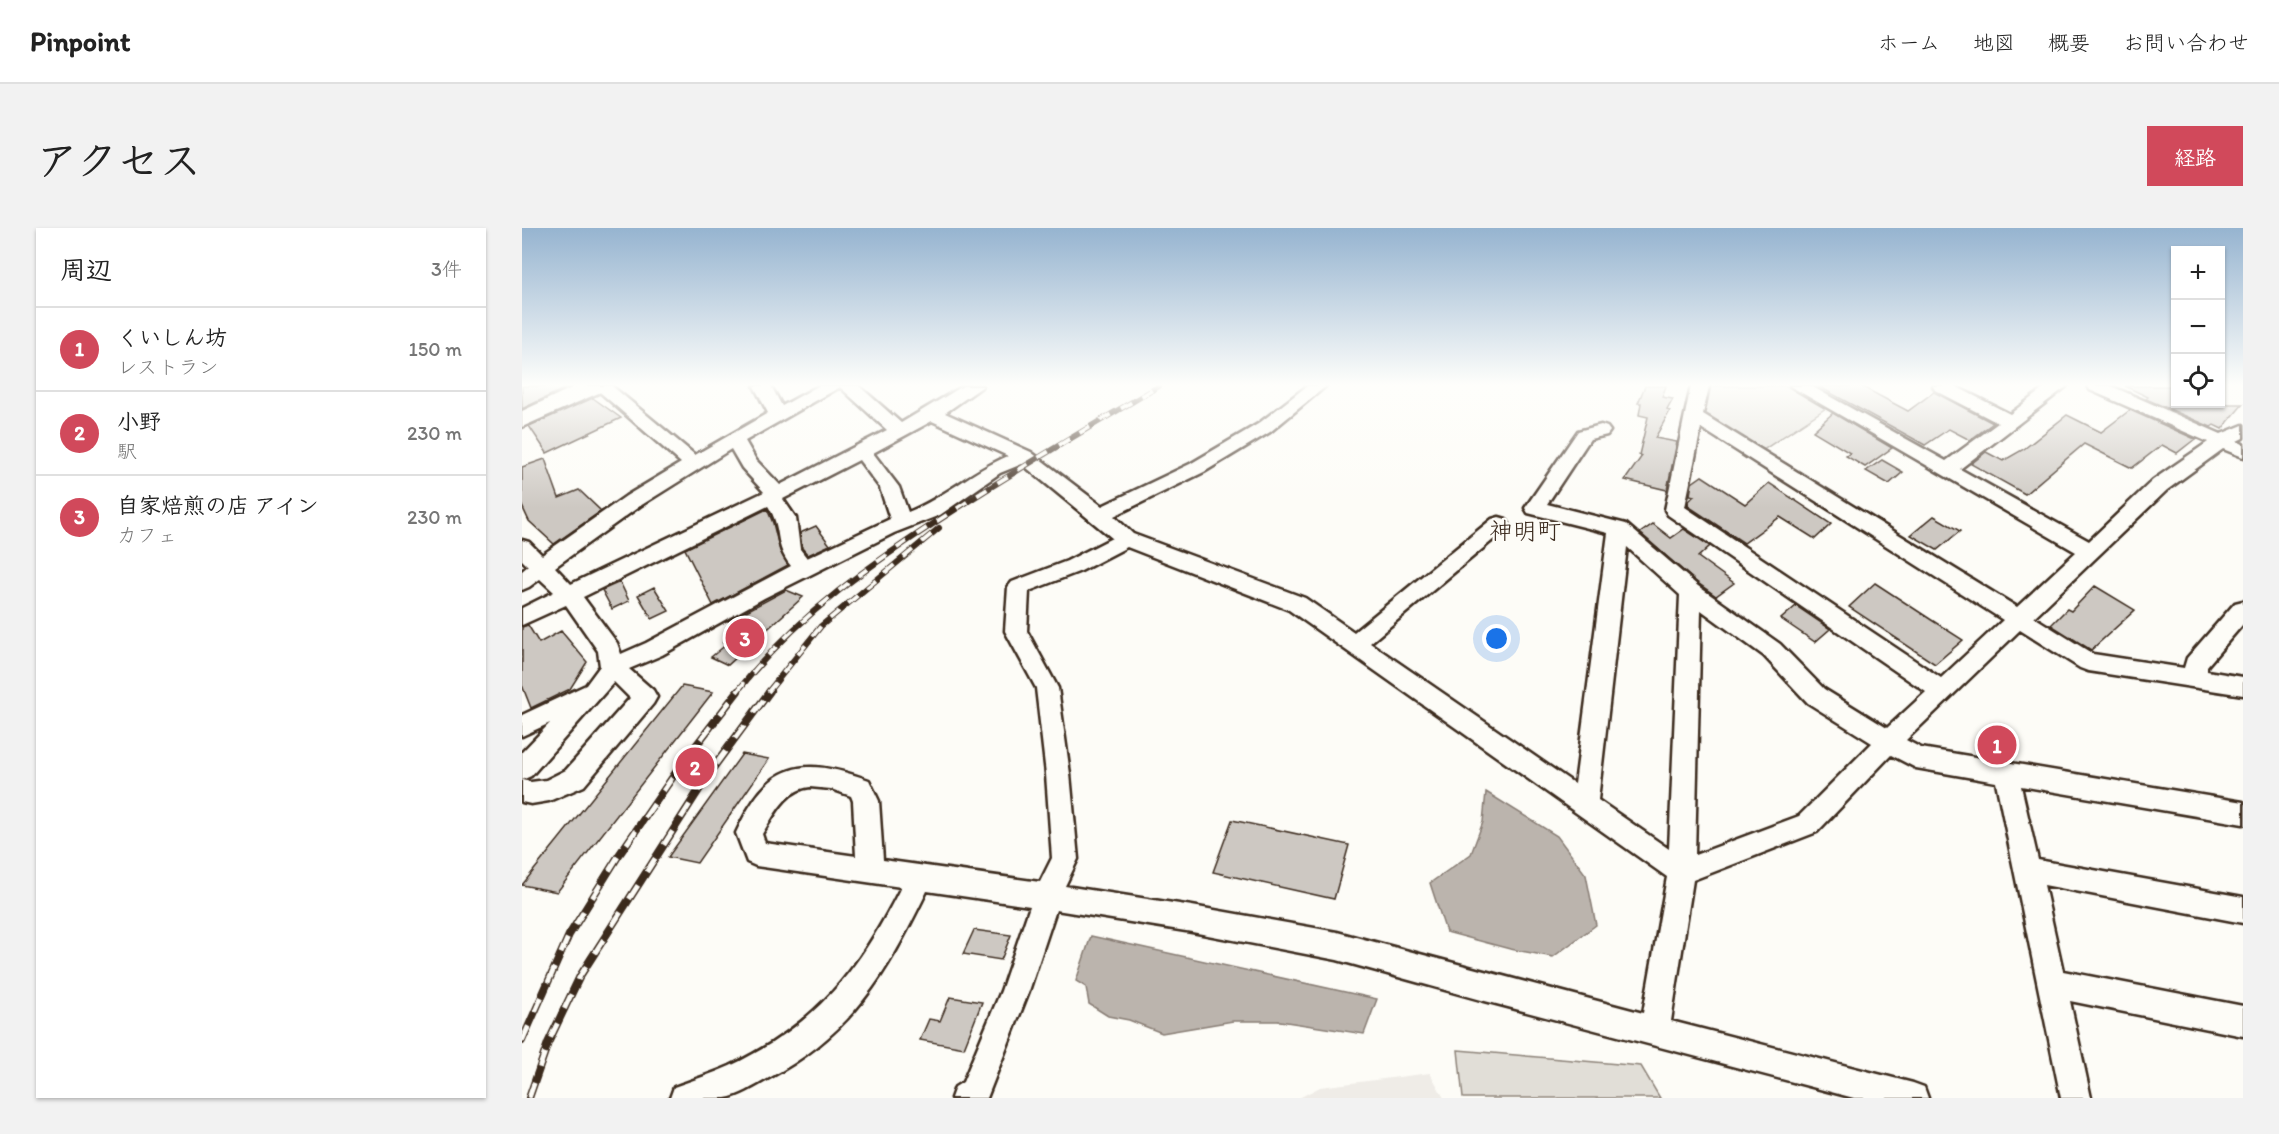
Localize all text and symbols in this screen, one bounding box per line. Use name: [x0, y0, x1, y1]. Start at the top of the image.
text: Pinpoint: [30, 24, 131, 58]
text: ホーム: [1878, 30, 1940, 55]
text: 地図: [1973, 30, 2015, 55]
text: 概要: [2048, 30, 2090, 55]
text: お問い合わせ: [2123, 30, 2249, 55]
button: 経路: [2147, 126, 2243, 186]
text: アクセス: [36, 135, 201, 186]
map controls: [2171, 246, 2225, 408]
button: +: [2171, 246, 2225, 300]
text: 周辺: [60, 254, 112, 286]
text: 3件: [431, 257, 462, 281]
button: −: [2171, 300, 2225, 354]
text: くいしん坊: [117, 324, 227, 351]
text: 1: [75, 337, 84, 361]
text: 150 m: [409, 337, 462, 361]
button: locate: [2171, 354, 2225, 408]
text: レストラン: [117, 355, 219, 379]
text: 小野: [117, 408, 161, 435]
text: 2: [74, 421, 85, 445]
text: 230 m: [407, 421, 462, 445]
text: 駅: [117, 439, 137, 463]
text: 自家焙煎の店 アイン: [117, 492, 319, 519]
text: 3: [74, 505, 85, 529]
text: 230 m: [407, 505, 462, 529]
district label: 神明町: [1489, 516, 1561, 545]
text: カフェ: [117, 523, 177, 547]
pin: 3: [726, 616, 764, 660]
your location: [1482, 624, 1511, 653]
pin: 1: [1978, 722, 2016, 768]
pin: 2: [676, 744, 714, 790]

